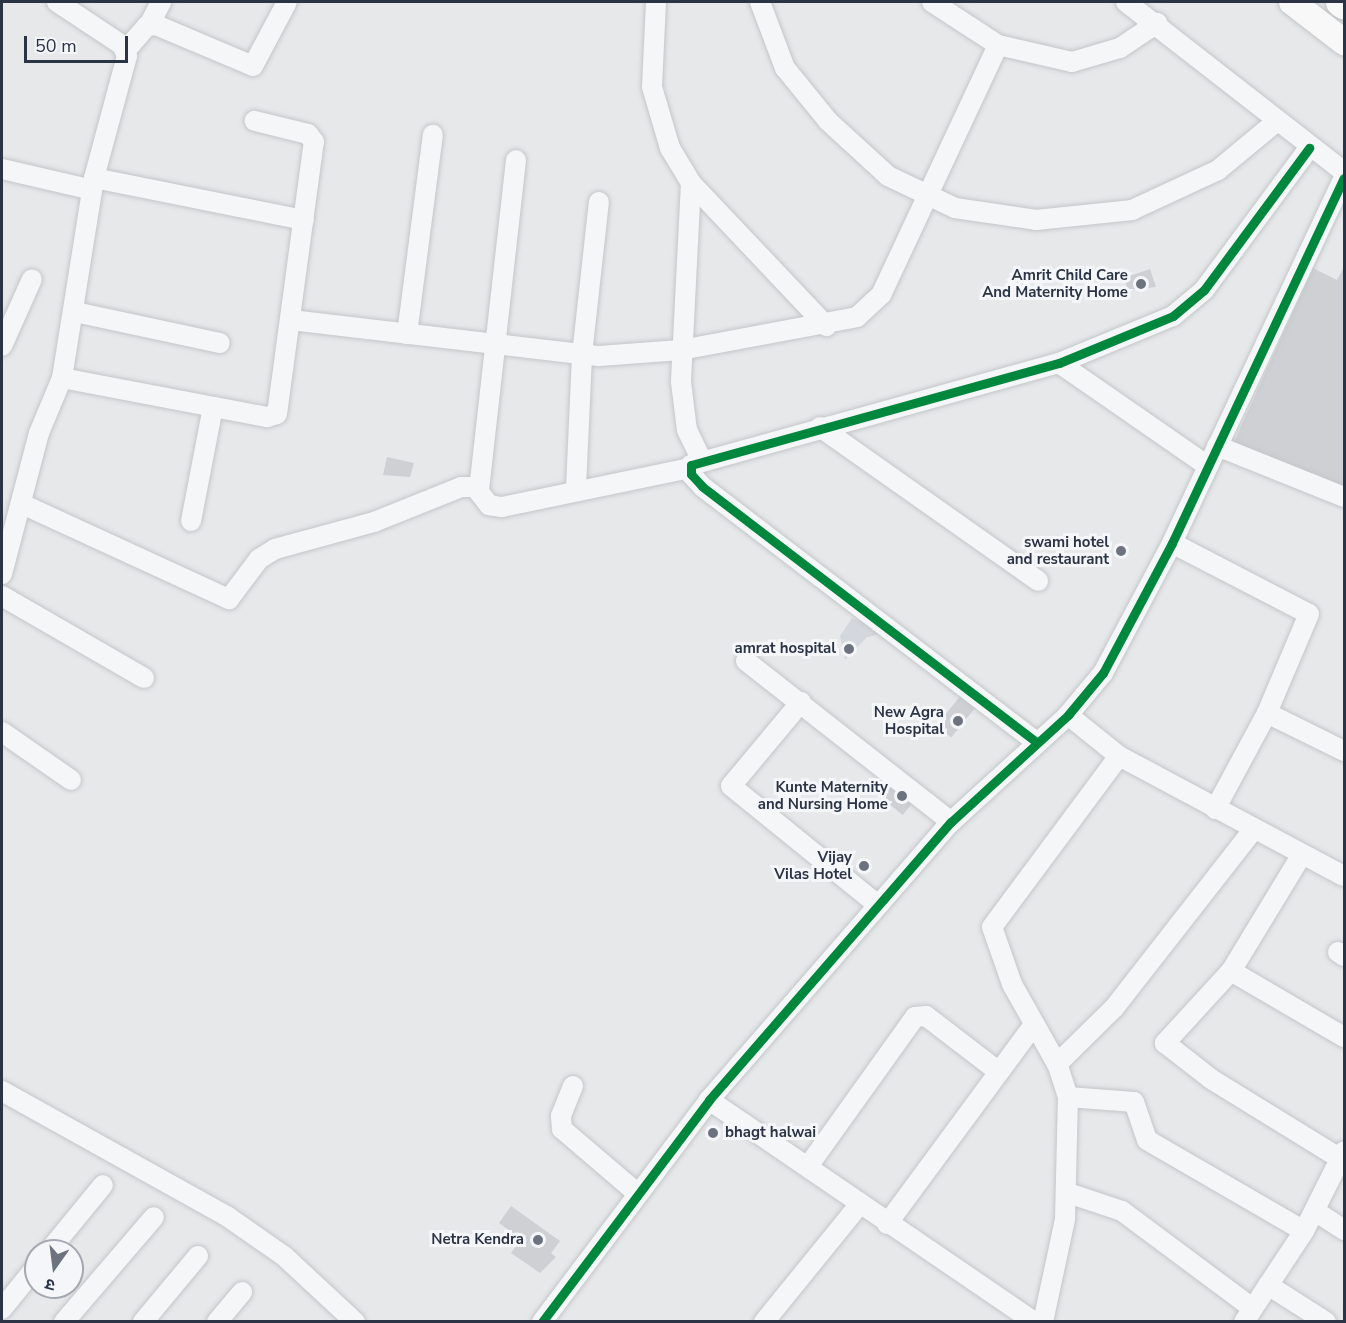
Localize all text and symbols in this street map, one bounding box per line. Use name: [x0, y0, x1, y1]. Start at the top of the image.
scale bar: [27, 24, 130, 62]
text: 50 m: [35, 34, 77, 58]
place label: Amrit Child Care And Maternity Home: [982, 266, 1128, 301]
marker: Amrit Child Care And Maternity Home: [1132, 275, 1150, 293]
place label: swami hotel and restaurant: [1007, 533, 1109, 568]
marker: swami hotel and restaurant: [1114, 544, 1128, 558]
place label: amrat hospital: [735, 640, 836, 658]
marker: amrat hospital: [840, 640, 858, 658]
place label: New Agra Hospital: [874, 703, 944, 738]
marker: New Agra Hospital: [949, 712, 967, 730]
place label: Kunte Maternity and Nursing Home: [758, 778, 888, 813]
marker: Kunte Maternity and Nursing Home: [893, 787, 911, 805]
place label: Vijay Vilas Hotel: [774, 848, 852, 883]
marker: Vijay Vilas Hotel: [857, 859, 871, 873]
place label: bhagt halwai: [725, 1124, 816, 1142]
marker: bhagt halwai: [706, 1126, 720, 1140]
place label: Netra Kendra: [431, 1231, 524, 1249]
marker: Netra Kendra: [529, 1231, 547, 1249]
north arrow: [24, 1239, 84, 1299]
text: उ: [43, 1273, 57, 1296]

